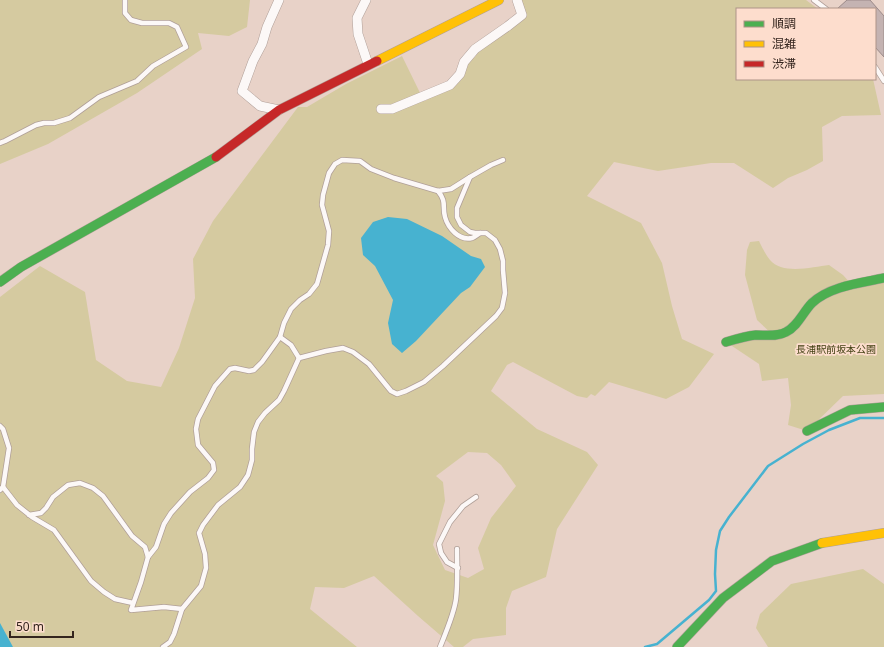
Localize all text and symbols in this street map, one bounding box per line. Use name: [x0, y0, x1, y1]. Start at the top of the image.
legend: [736, 8, 876, 80]
text: 順調: [772, 15, 796, 32]
text: 混雑: [772, 35, 796, 52]
text: 渋滞: [772, 55, 796, 72]
park label: 長浦駅前坂本公園: [796, 342, 876, 356]
scale bar: [10, 613, 73, 639]
text: 50 m: [16, 618, 44, 635]

